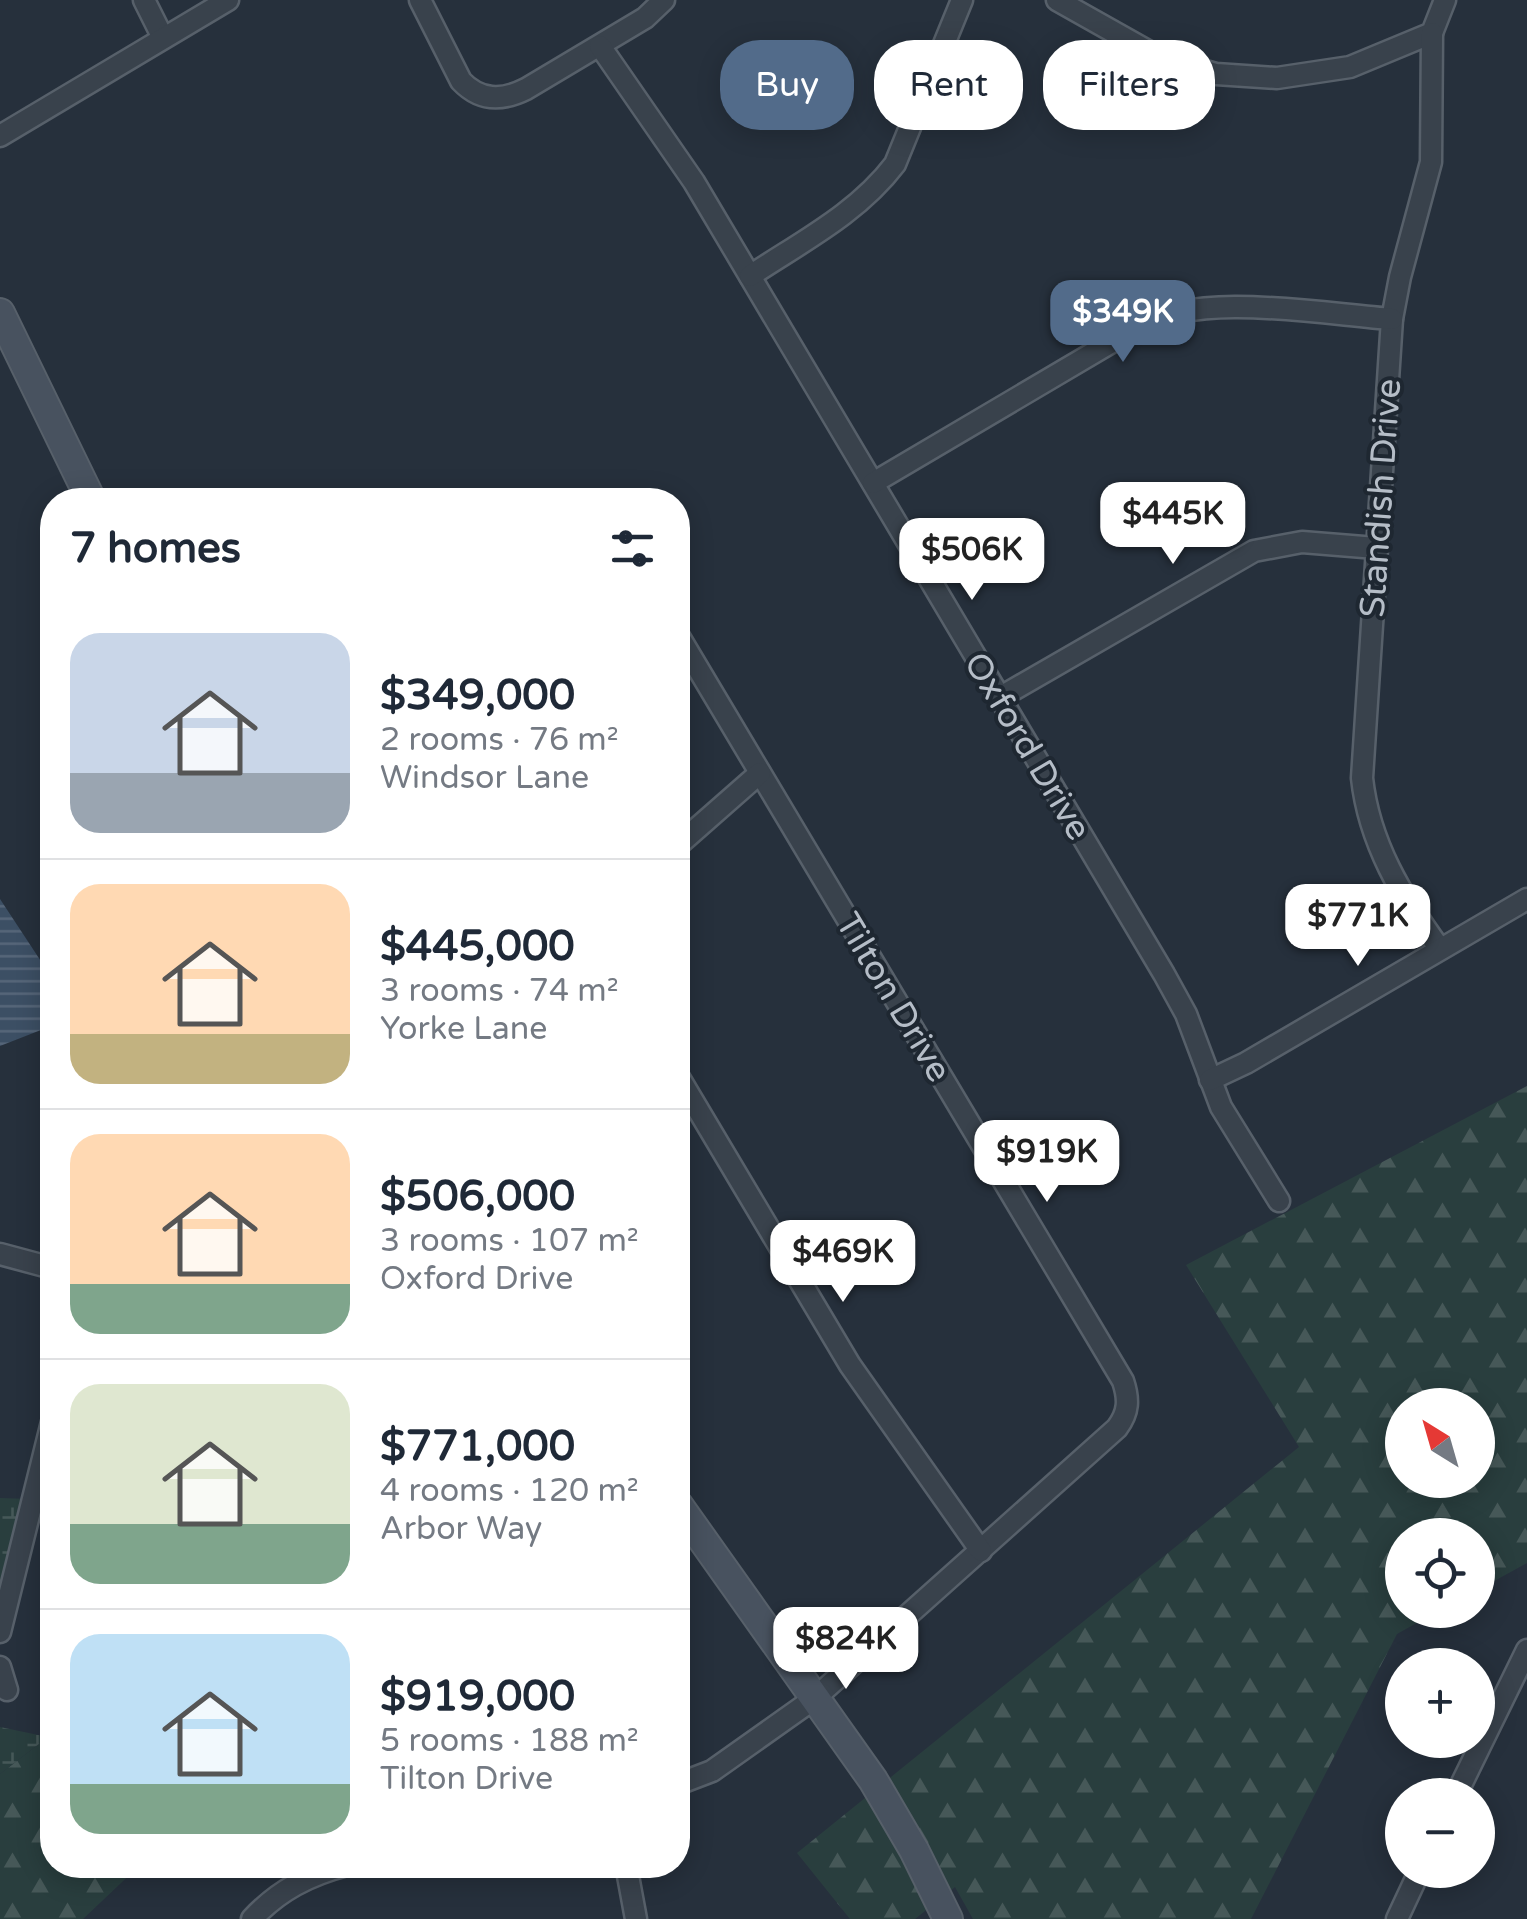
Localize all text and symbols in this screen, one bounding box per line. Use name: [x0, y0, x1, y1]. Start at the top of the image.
chip: Buy: [720, 40, 854, 130]
chip: Rent: [874, 40, 1023, 130]
chip: Filters: [1043, 40, 1215, 130]
pin: $349K: [1053, 280, 1193, 365]
text: $349K: [1072, 293, 1174, 331]
street label: Standish Drive: [1352, 377, 1410, 619]
pin: $445K: [1103, 482, 1243, 567]
text: $445K: [1122, 495, 1224, 533]
pin: $506K: [902, 518, 1042, 603]
icon: filters: [605, 521, 660, 576]
text: 7 homes: [70, 523, 241, 574]
text: $506K: [921, 531, 1023, 569]
street label: Oxford Drive: [955, 645, 1100, 848]
text: $349,000: [380, 670, 575, 721]
icon: home: [150, 673, 270, 793]
text: 2 rooms · 76 m²: [380, 721, 619, 759]
text: Windsor Lane: [380, 759, 589, 797]
pin: $771K: [1288, 884, 1428, 969]
text: $771K: [1307, 897, 1409, 935]
street label: Tilton Drive: [826, 906, 960, 1090]
text: $445,000: [380, 921, 575, 972]
icon: home: [150, 924, 270, 1044]
text: 3 rooms · 74 m²: [380, 972, 619, 1010]
text: Yorke Lane: [380, 1010, 547, 1048]
pin: $919K: [977, 1120, 1117, 1205]
text: $919K: [996, 1133, 1098, 1171]
text: $506,000: [380, 1171, 575, 1222]
icon: home: [150, 1174, 270, 1294]
pin: $469K: [773, 1220, 913, 1305]
text: 3 rooms · 107 m²: [380, 1222, 639, 1260]
text: $469K: [792, 1233, 894, 1271]
text: Oxford Drive: [380, 1260, 573, 1298]
north arrow: [1385, 1388, 1495, 1498]
map controls: [1385, 1388, 1495, 1888]
text: $771,000: [380, 1421, 575, 1472]
icon: home: [150, 1424, 270, 1544]
text: 4 rooms · 120 m²: [380, 1472, 639, 1510]
text: Arbor Way: [380, 1510, 542, 1548]
button: locate: [1385, 1518, 1495, 1628]
pin: $824K: [776, 1607, 916, 1692]
text: $824K: [795, 1620, 897, 1658]
button: +: [1385, 1648, 1495, 1758]
text: $919,000: [380, 1671, 575, 1722]
icon: home: [150, 1674, 270, 1794]
text: 5 rooms · 188 m²: [380, 1722, 639, 1760]
text: Tilton Drive: [380, 1760, 553, 1798]
button: −: [1385, 1778, 1495, 1888]

